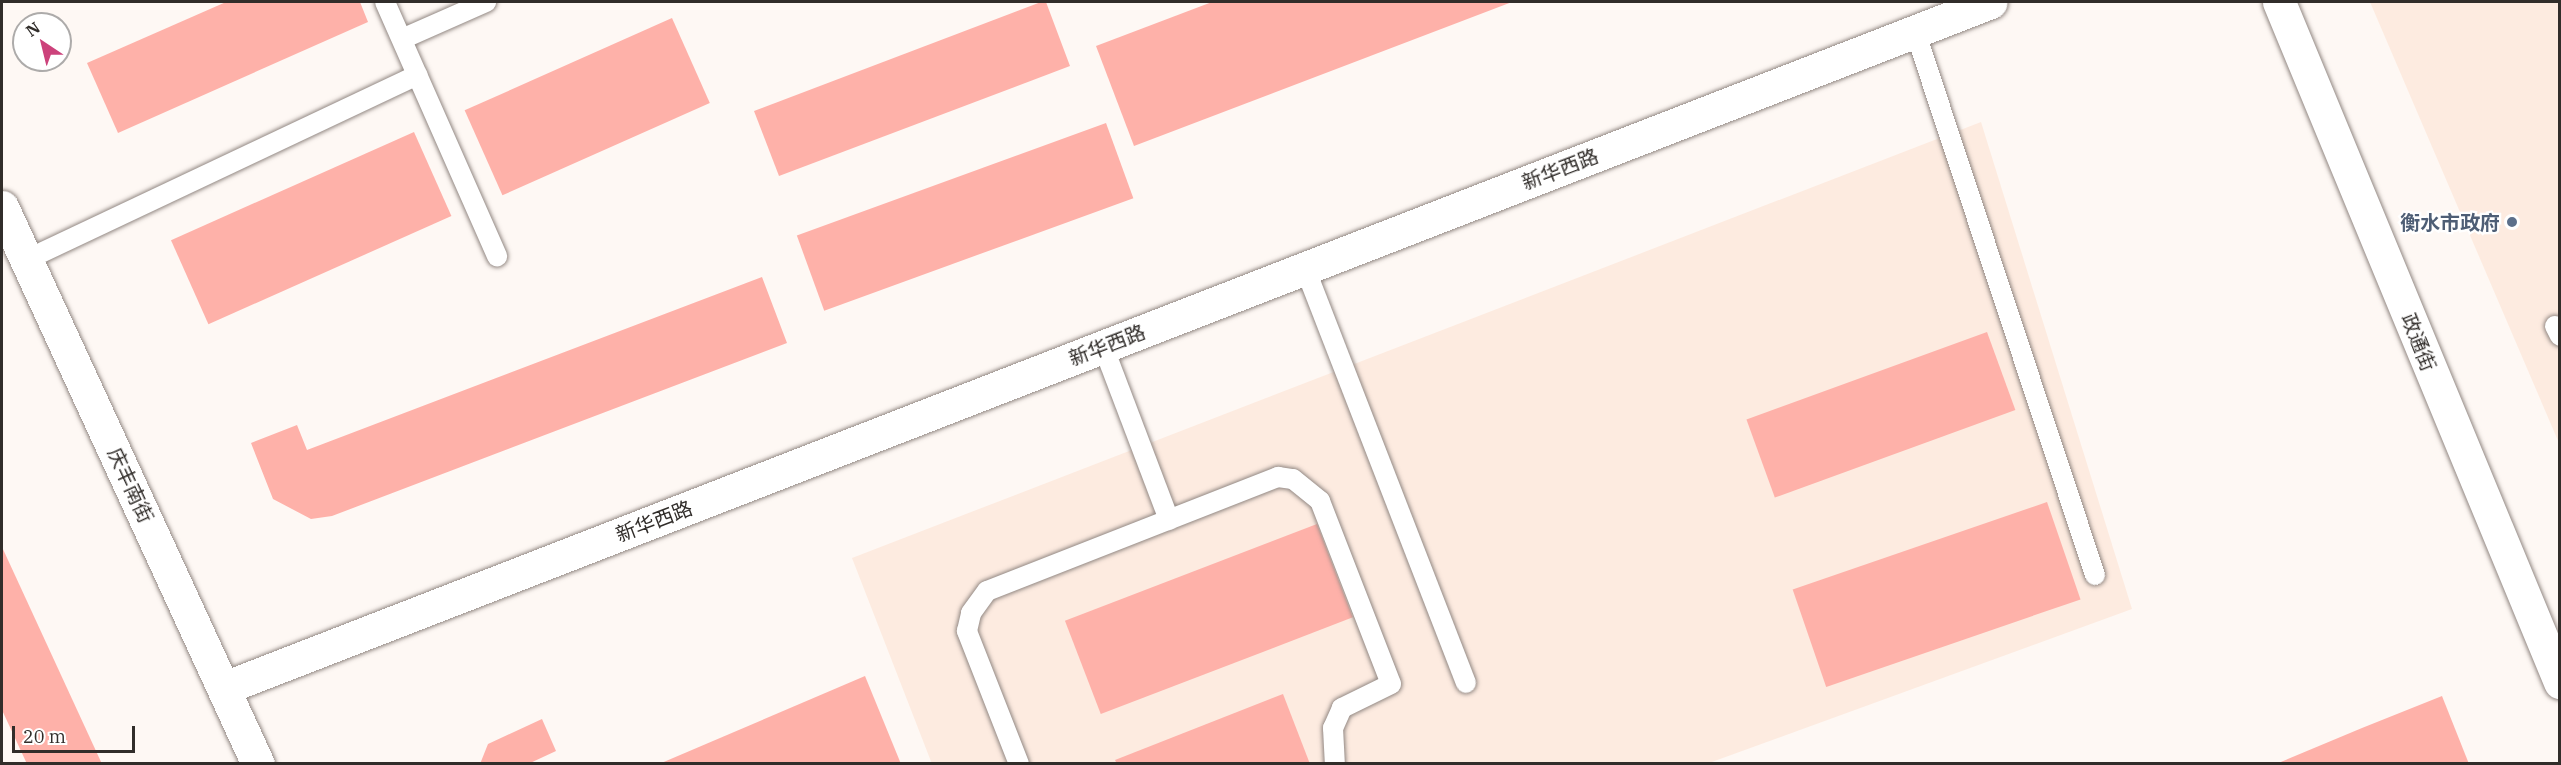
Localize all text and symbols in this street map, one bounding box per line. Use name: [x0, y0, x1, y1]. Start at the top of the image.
north arrow: [12, 12, 72, 72]
text: N: [22, 17, 44, 41]
street label: 新华西路: [1518, 143, 1602, 195]
place label: 衡水市政府: [2400, 210, 2500, 234]
marker: 衡水市政府: [2505, 215, 2519, 229]
street label: 政通街: [2397, 310, 2441, 374]
street label: 新华西路: [1065, 319, 1149, 371]
street label: 庆丰南街: [103, 444, 159, 526]
street label: 新华西路: [612, 495, 696, 547]
scale bar: [15, 714, 138, 752]
text: 20 m: [23, 725, 66, 748]

